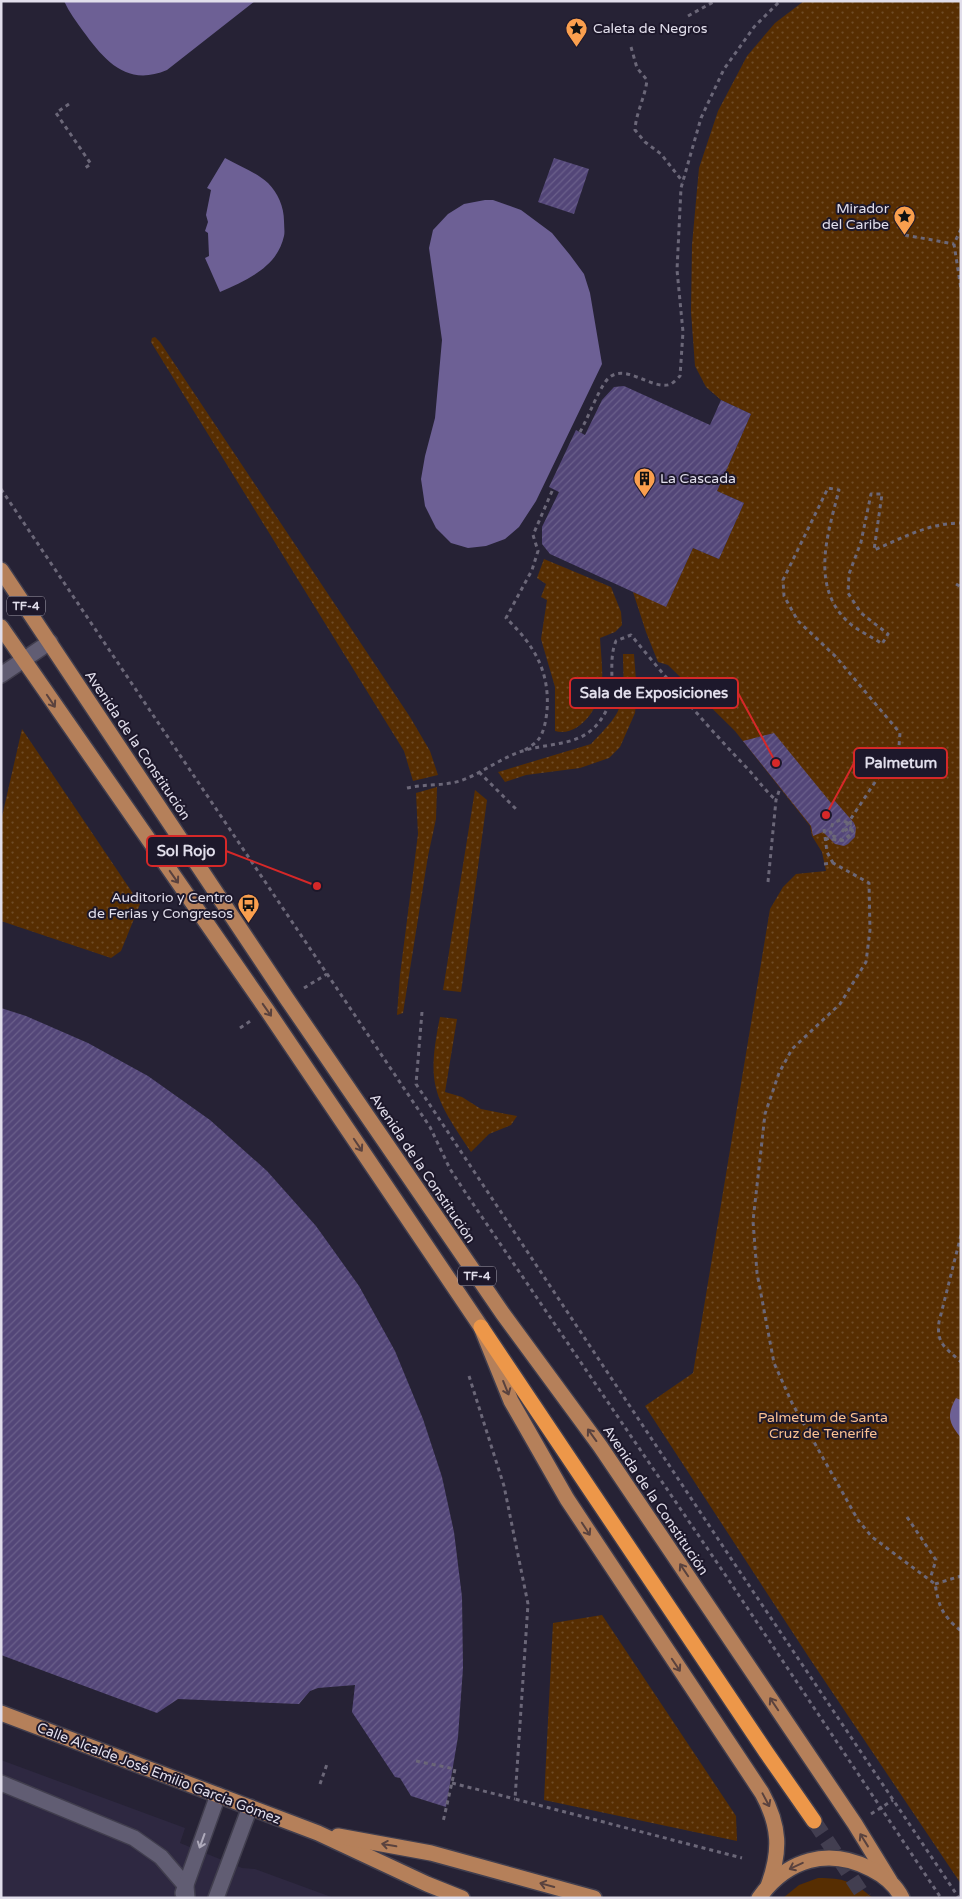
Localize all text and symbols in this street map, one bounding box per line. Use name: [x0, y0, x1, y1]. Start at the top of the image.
place icon: Caleta de Negros: [565, 16, 589, 47]
place label: Caleta de Negros: [593, 20, 708, 37]
place label: Mirador del Caribe: [822, 200, 890, 233]
place icon: Mirador del Caribe: [893, 204, 917, 235]
building icon: La Cascada: [632, 466, 656, 497]
place label: La Cascada: [660, 470, 736, 487]
road number: TF-4: [7, 596, 45, 616]
street label: Avenida de la Constitución: [81, 667, 194, 823]
callout: Sala de Exposiciones: [570, 678, 738, 708]
text: Sala de Exposiciones: [580, 684, 728, 703]
one-way arrow: [46, 693, 56, 707]
callout: Palmetum: [854, 748, 947, 778]
text: Palmetum: [865, 754, 937, 772]
callout: Sol Rojo: [147, 836, 226, 866]
text: Sol Rojo: [157, 842, 215, 861]
one-way arrow: [169, 870, 179, 884]
place label: Auditorio y Centro de Ferias y Congresos: [88, 889, 233, 922]
bus stop icon: Auditorio y Centro de Ferias y Congresos: [237, 893, 261, 924]
one-way arrow: [262, 1003, 272, 1017]
street label: Avenida de la Constitución: [366, 1090, 479, 1246]
one-way arrow: [353, 1138, 363, 1152]
road number: TF-4: [458, 1266, 496, 1285]
one-way arrow: [502, 1380, 511, 1395]
park label: Palmetum de Santa Cruz de Tenerife: [758, 1409, 888, 1442]
street label: Avenida de la Constitución: [599, 1422, 712, 1578]
one-way arrow: [587, 1428, 597, 1442]
one-way arrow: [581, 1522, 591, 1536]
one-way arrow: [678, 1563, 688, 1577]
one-way arrow: [671, 1657, 681, 1671]
one-way arrow: [769, 1698, 779, 1712]
street label: Calle Alcalde José Emilio García Gómez: [35, 1719, 283, 1828]
one-way arrow: [762, 1792, 771, 1807]
one-way arrow: [197, 1833, 206, 1848]
one-way arrow: [859, 1833, 869, 1847]
one-way arrow: [382, 1840, 398, 1850]
one-way arrow: [789, 1861, 804, 1871]
one-way arrow: [539, 1879, 555, 1889]

